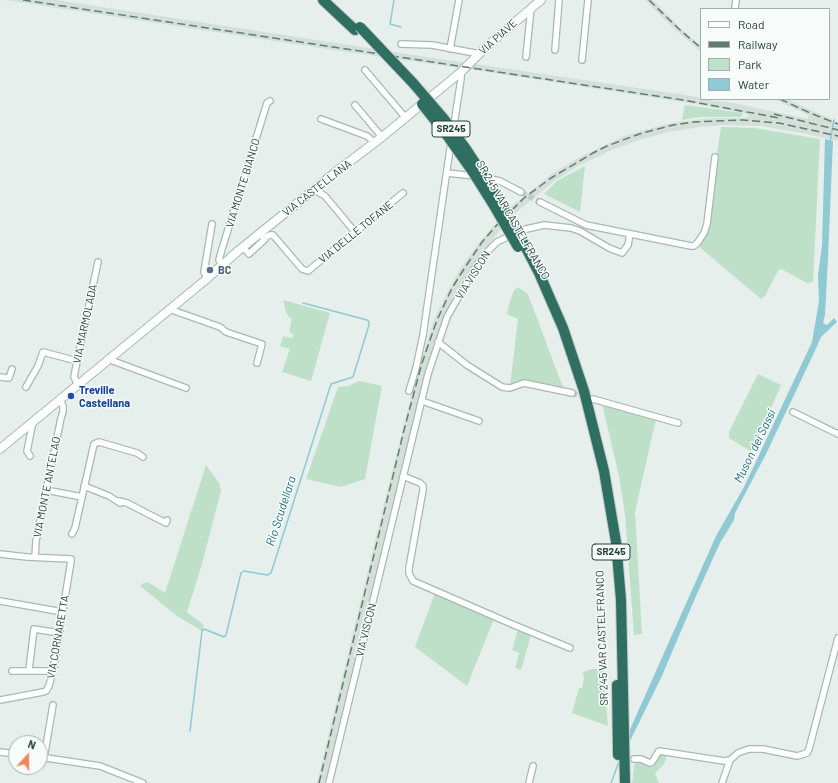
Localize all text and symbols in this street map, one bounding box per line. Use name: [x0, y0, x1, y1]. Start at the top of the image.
legend: [700, 8, 830, 100]
street label: VIA PIAVE: [476, 16, 520, 58]
text: Road: [738, 17, 765, 31]
text: Railway: [738, 37, 777, 51]
text: Park: [738, 57, 762, 71]
text: Water: [738, 77, 769, 91]
road number: SR245: [432, 121, 470, 137]
street label: VIA MONTE BIANCO: [223, 137, 263, 229]
street label: VIA CASTELLANA: [280, 157, 354, 219]
street label: SR 245 VAR CASTELFRANCO: [473, 158, 553, 282]
street label: VIA DELLE TOFANE: [316, 198, 396, 266]
street label: VIA VISCON: [453, 248, 493, 302]
place label: BC: [218, 263, 231, 277]
marker: BC: [205, 265, 215, 275]
street label: VIA MARMOLADA: [70, 283, 100, 365]
place label: Treville Castellana: [79, 383, 130, 409]
marker: Treville Castellana: [66, 391, 76, 401]
water label: Muson dei Sassi: [731, 407, 779, 485]
street label: VIA MONTE ANTELAO: [31, 435, 63, 539]
water label: Rio Scudellara: [263, 474, 299, 548]
road number: SR245: [592, 544, 630, 560]
street label: SR 245 VAR CASTELFRANCO: [593, 570, 611, 706]
street label: VIA CORNARETTA: [44, 594, 72, 680]
street label: VIA VISCON: [353, 602, 379, 658]
north arrow: [8, 735, 48, 775]
text: N: [26, 737, 38, 752]

